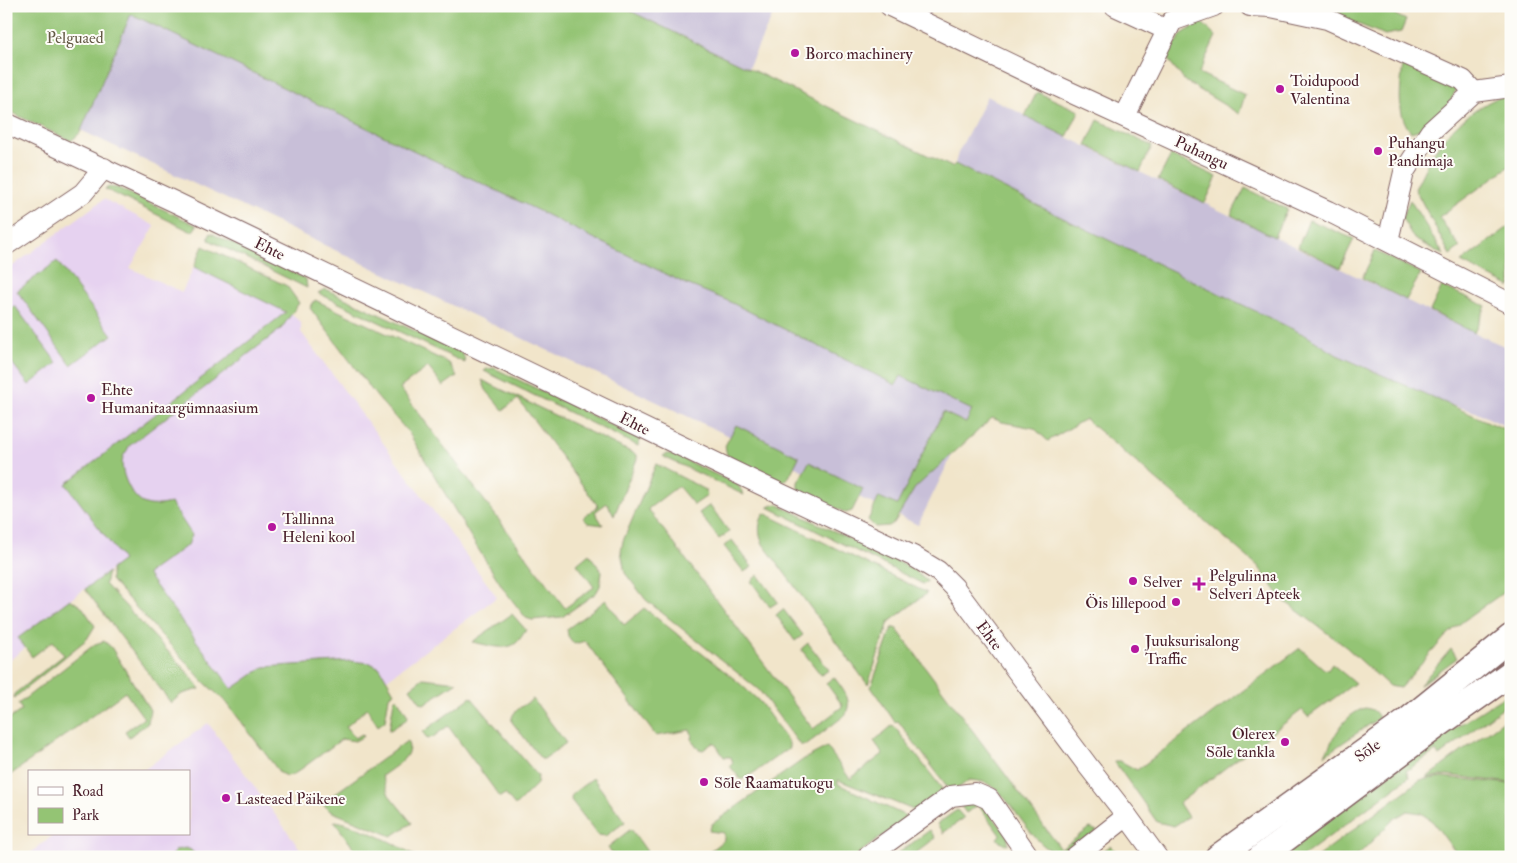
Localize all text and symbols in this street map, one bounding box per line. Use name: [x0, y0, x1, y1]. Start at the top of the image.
park label: Pelguaed: [46, 28, 104, 48]
place label: Borco machinery: [805, 44, 914, 64]
marker: Borco machinery: [789, 47, 801, 59]
place label: Toidupood Valentina: [1290, 71, 1359, 109]
marker: Toidupood Valentina: [1274, 83, 1286, 95]
street label: Puhangu: [1171, 132, 1232, 174]
place label: Puhangu Pandimaja: [1388, 133, 1454, 171]
marker: Puhangu Pandimaja: [1372, 145, 1384, 157]
street label: Ehte: [251, 233, 288, 265]
place label: Ehte Humanitaargümnaasium: [101, 380, 259, 418]
marker: Ehte Humanitaargümnaasium: [85, 392, 97, 404]
street label: Ehte: [616, 408, 653, 440]
place label: Tallinna Heleni kool: [282, 509, 355, 547]
marker: Tallinna Heleni kool: [266, 521, 278, 533]
place label: Pelgulinna Selveri Apteek: [1209, 566, 1300, 605]
place label: Selver: [1143, 572, 1182, 592]
marker: Selver: [1127, 575, 1139, 587]
marker: Pelgulinna Selveri Apteek: [1193, 578, 1205, 590]
place label: Öis lillepood: [1085, 593, 1166, 614]
marker: Öis lillepood: [1170, 596, 1182, 608]
street label: Ehte: [972, 617, 1007, 655]
place label: Juuksurisalong Traffic: [1144, 631, 1240, 669]
marker: Juuksurisalong Traffic: [1129, 643, 1141, 655]
place label: Olerex Sõle tankla: [1206, 724, 1275, 762]
street label: Sõle: [1351, 735, 1385, 767]
marker: Olerex Sõle tankla: [1279, 736, 1291, 748]
legend: [28, 770, 190, 836]
place label: Sõle Raamatukogu: [714, 773, 833, 793]
marker: Sõle Raamatukogu: [698, 776, 710, 788]
text: Road: [72, 782, 104, 801]
place label: Lasteaed Päikene: [236, 789, 346, 809]
marker: Lasteaed Päikene: [220, 792, 232, 804]
text: Park: [72, 806, 99, 825]

